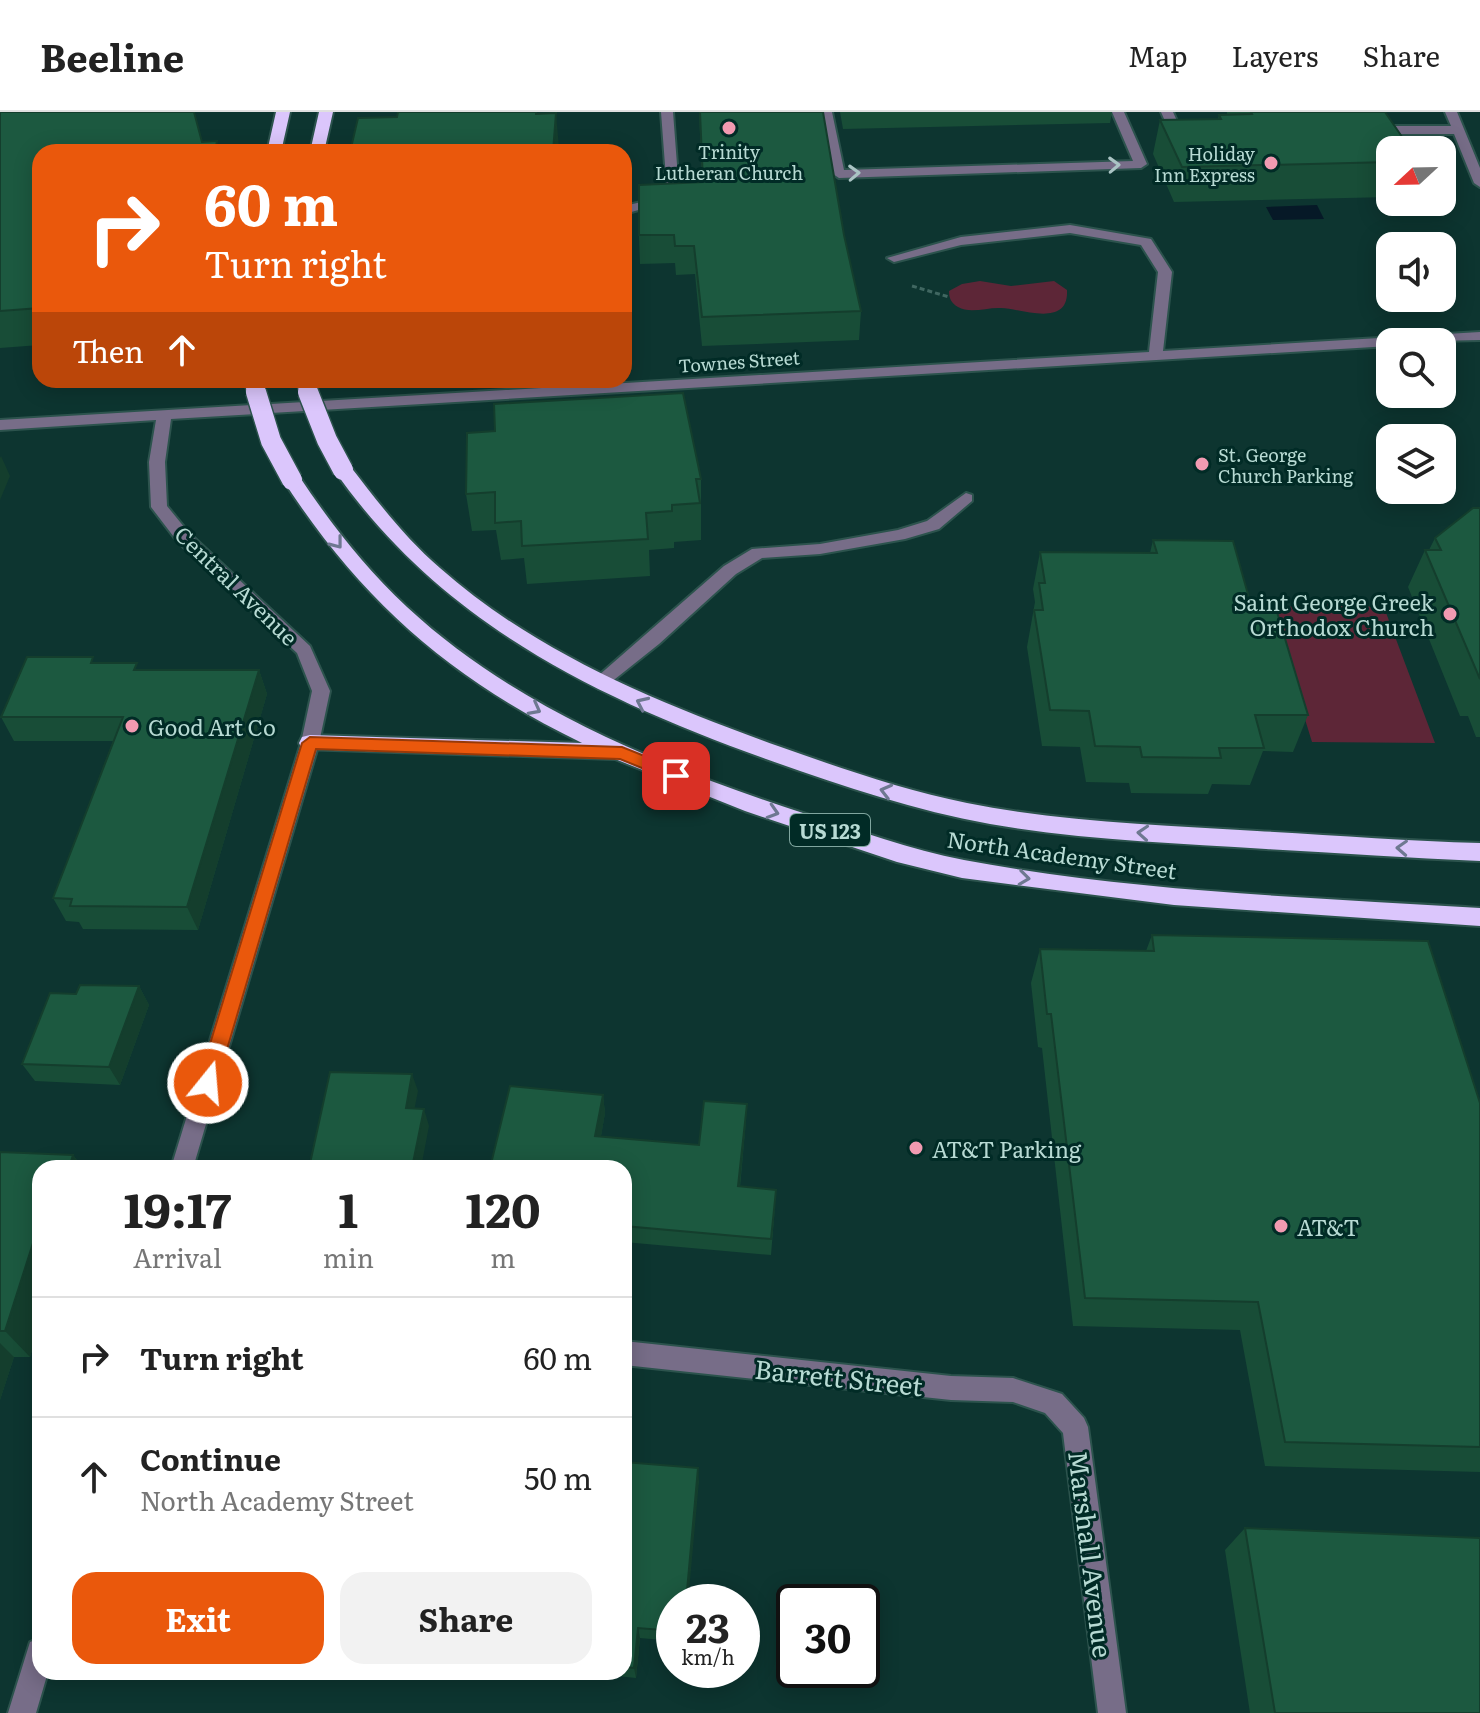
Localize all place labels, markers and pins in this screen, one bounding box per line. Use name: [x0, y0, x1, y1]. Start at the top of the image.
marker: Trinity Lutheran Church: [720, 119, 738, 137]
place label: Trinity Lutheran Church: [655, 138, 803, 186]
place label: Holiday Inn Express: [1154, 140, 1256, 188]
marker: Holiday Inn Express: [1262, 154, 1280, 172]
place label: St. George Church Parking: [1218, 441, 1354, 489]
marker: St. George Church Parking: [1193, 455, 1211, 473]
place label: Saint George Greek Orthodox Church: [1233, 585, 1435, 643]
marker: Saint George Greek Orthodox Church: [1441, 605, 1459, 623]
place label: Good Art Co: [148, 710, 276, 743]
marker: Good Art Co: [123, 717, 141, 735]
pin: [642, 742, 710, 810]
place label: AT&T Parking: [932, 1132, 1082, 1165]
marker: AT&T Parking: [907, 1139, 925, 1157]
place label: AT&T: [1297, 1210, 1360, 1243]
marker: AT&T: [1272, 1217, 1290, 1235]

